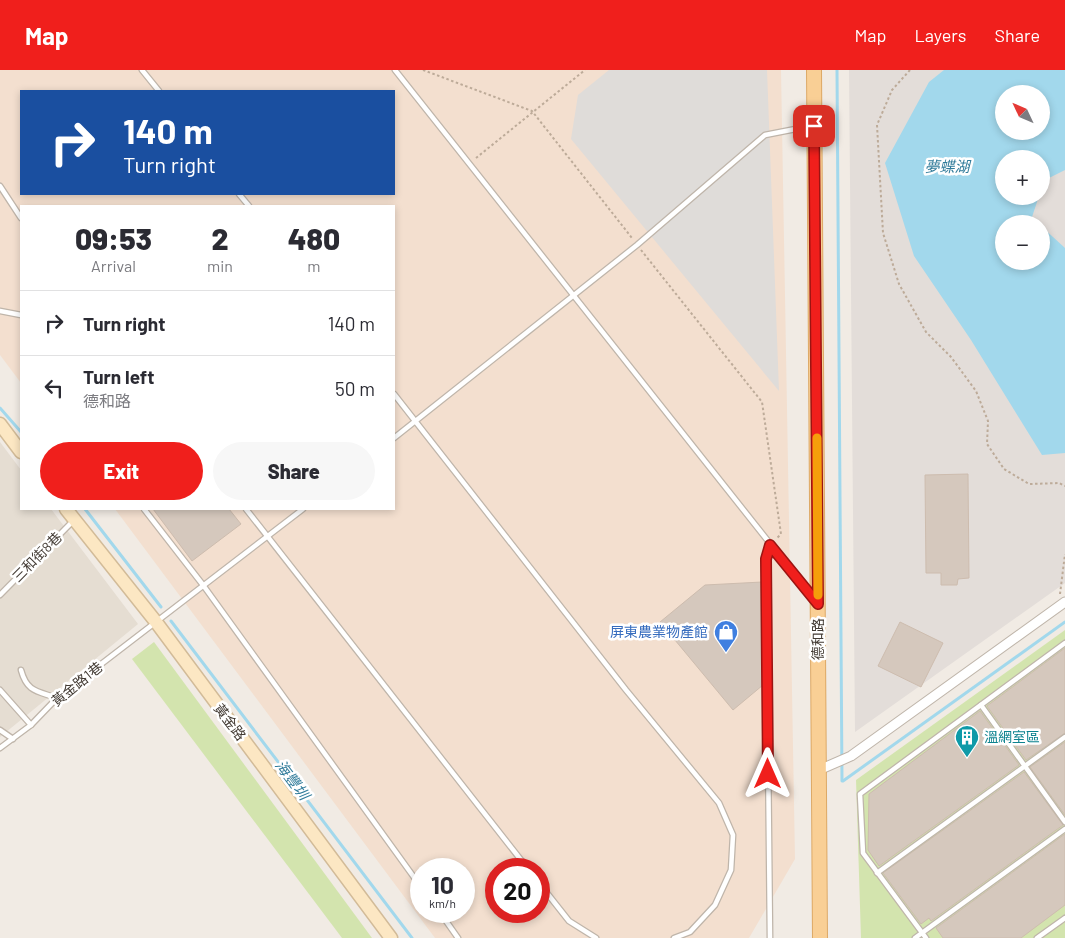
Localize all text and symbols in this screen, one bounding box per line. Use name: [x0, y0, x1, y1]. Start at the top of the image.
text: Map: [25, 21, 68, 50]
text: Map: [854, 24, 886, 46]
text: Layers: [914, 24, 967, 46]
text: Share: [995, 24, 1040, 46]
north arrow: [995, 85, 1050, 140]
map controls: [995, 85, 1050, 270]
pin: [793, 105, 835, 147]
text: 140 m: [123, 109, 213, 151]
icon: right: [40, 110, 105, 175]
icon: arrive: [800, 112, 828, 140]
button: +: [995, 150, 1050, 205]
text: Turn right: [123, 151, 216, 177]
water label: 夢蝶湖: [924, 157, 971, 175]
button: −: [995, 215, 1050, 270]
text: 09:53: [75, 220, 152, 256]
text: 2: [211, 220, 228, 256]
text: 480: [288, 220, 340, 256]
text: Arrival: [91, 256, 136, 275]
text: min: [207, 256, 233, 275]
text: m: [307, 256, 321, 275]
icon: right: [40, 309, 68, 337]
text: Turn right: [83, 312, 165, 335]
text: 140 m: [328, 312, 375, 335]
text: Turn left: [83, 365, 154, 388]
icon: left: [40, 374, 68, 402]
text: 50 m: [335, 377, 375, 400]
text: 德和路: [83, 391, 131, 410]
button: Exit: [40, 442, 203, 500]
button: Share: [213, 442, 375, 500]
street label: 三和街8巷: [8, 528, 65, 585]
street label: 德和路: [809, 618, 826, 660]
shop icon: 屏東農業物產館: [713, 619, 739, 653]
place label: 屏東農業物產館: [610, 623, 708, 640]
street label: 黃金路1巷: [48, 658, 106, 709]
street label: 黃金路: [211, 700, 250, 744]
building icon: 溫網室區: [954, 724, 980, 758]
place label: 溫網室區: [984, 728, 1040, 745]
position arrow: [741, 747, 793, 799]
water label: 海豐圳: [272, 756, 315, 804]
speed limit sign: 20: [485, 858, 550, 923]
text: 10: [431, 869, 454, 899]
text: km/h: [429, 896, 456, 910]

